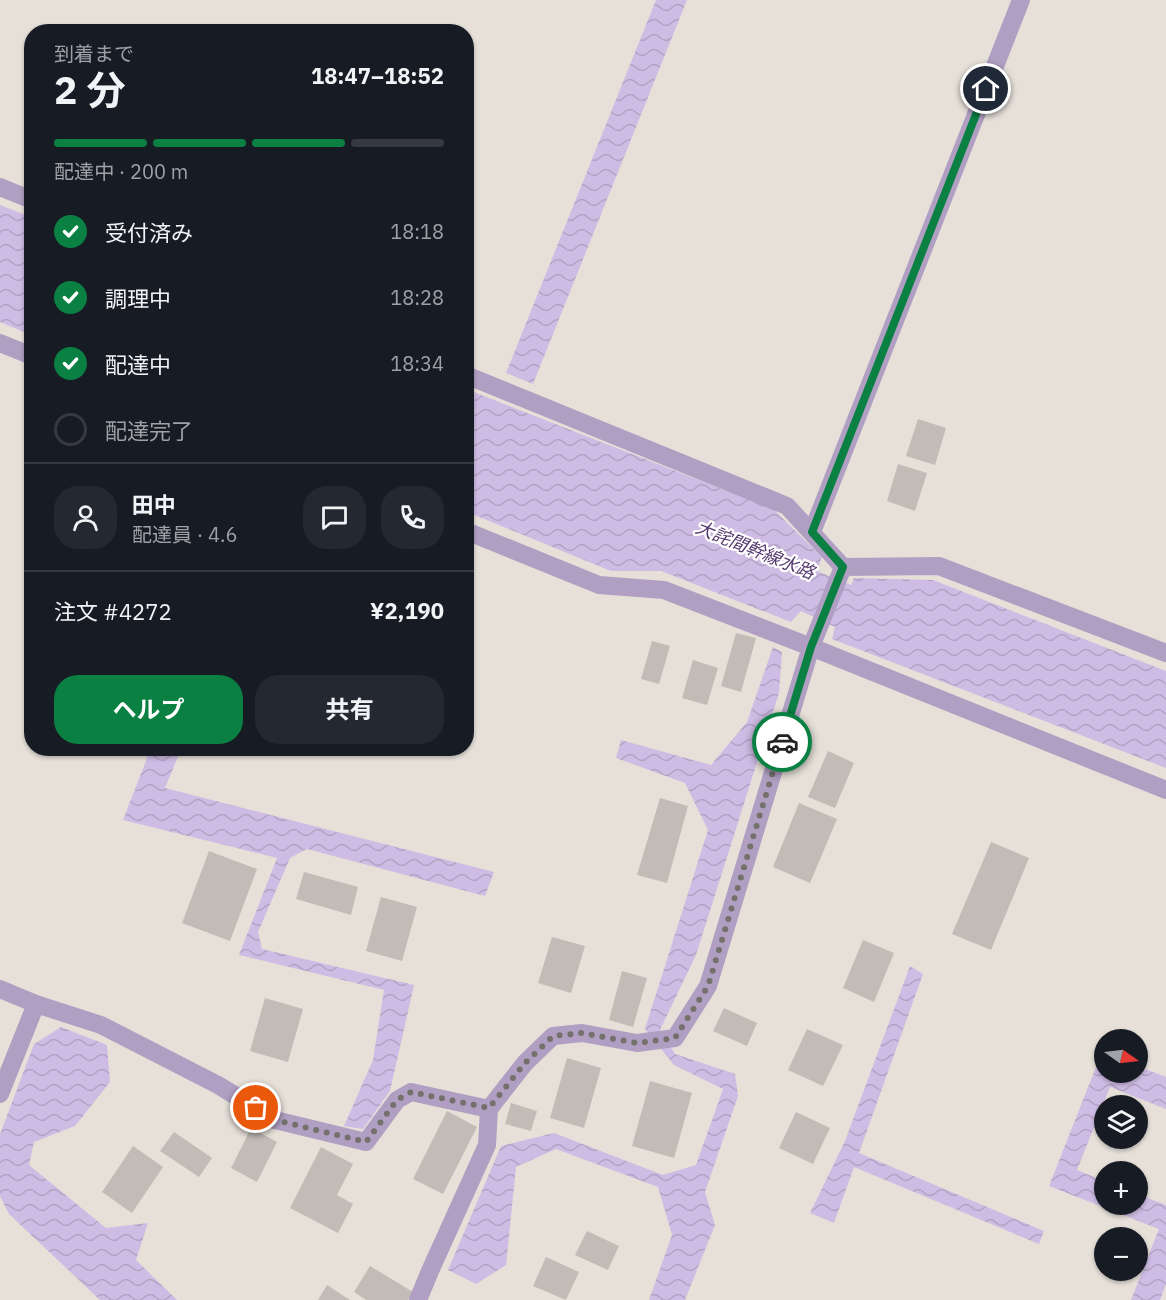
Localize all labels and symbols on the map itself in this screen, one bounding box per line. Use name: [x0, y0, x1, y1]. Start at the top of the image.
pin: [960, 63, 1011, 114]
water label: 大詫間幹線水路: [692, 515, 820, 585]
courier: [752, 712, 812, 772]
north arrow: [1094, 1029, 1148, 1083]
pin: [230, 1082, 281, 1133]

